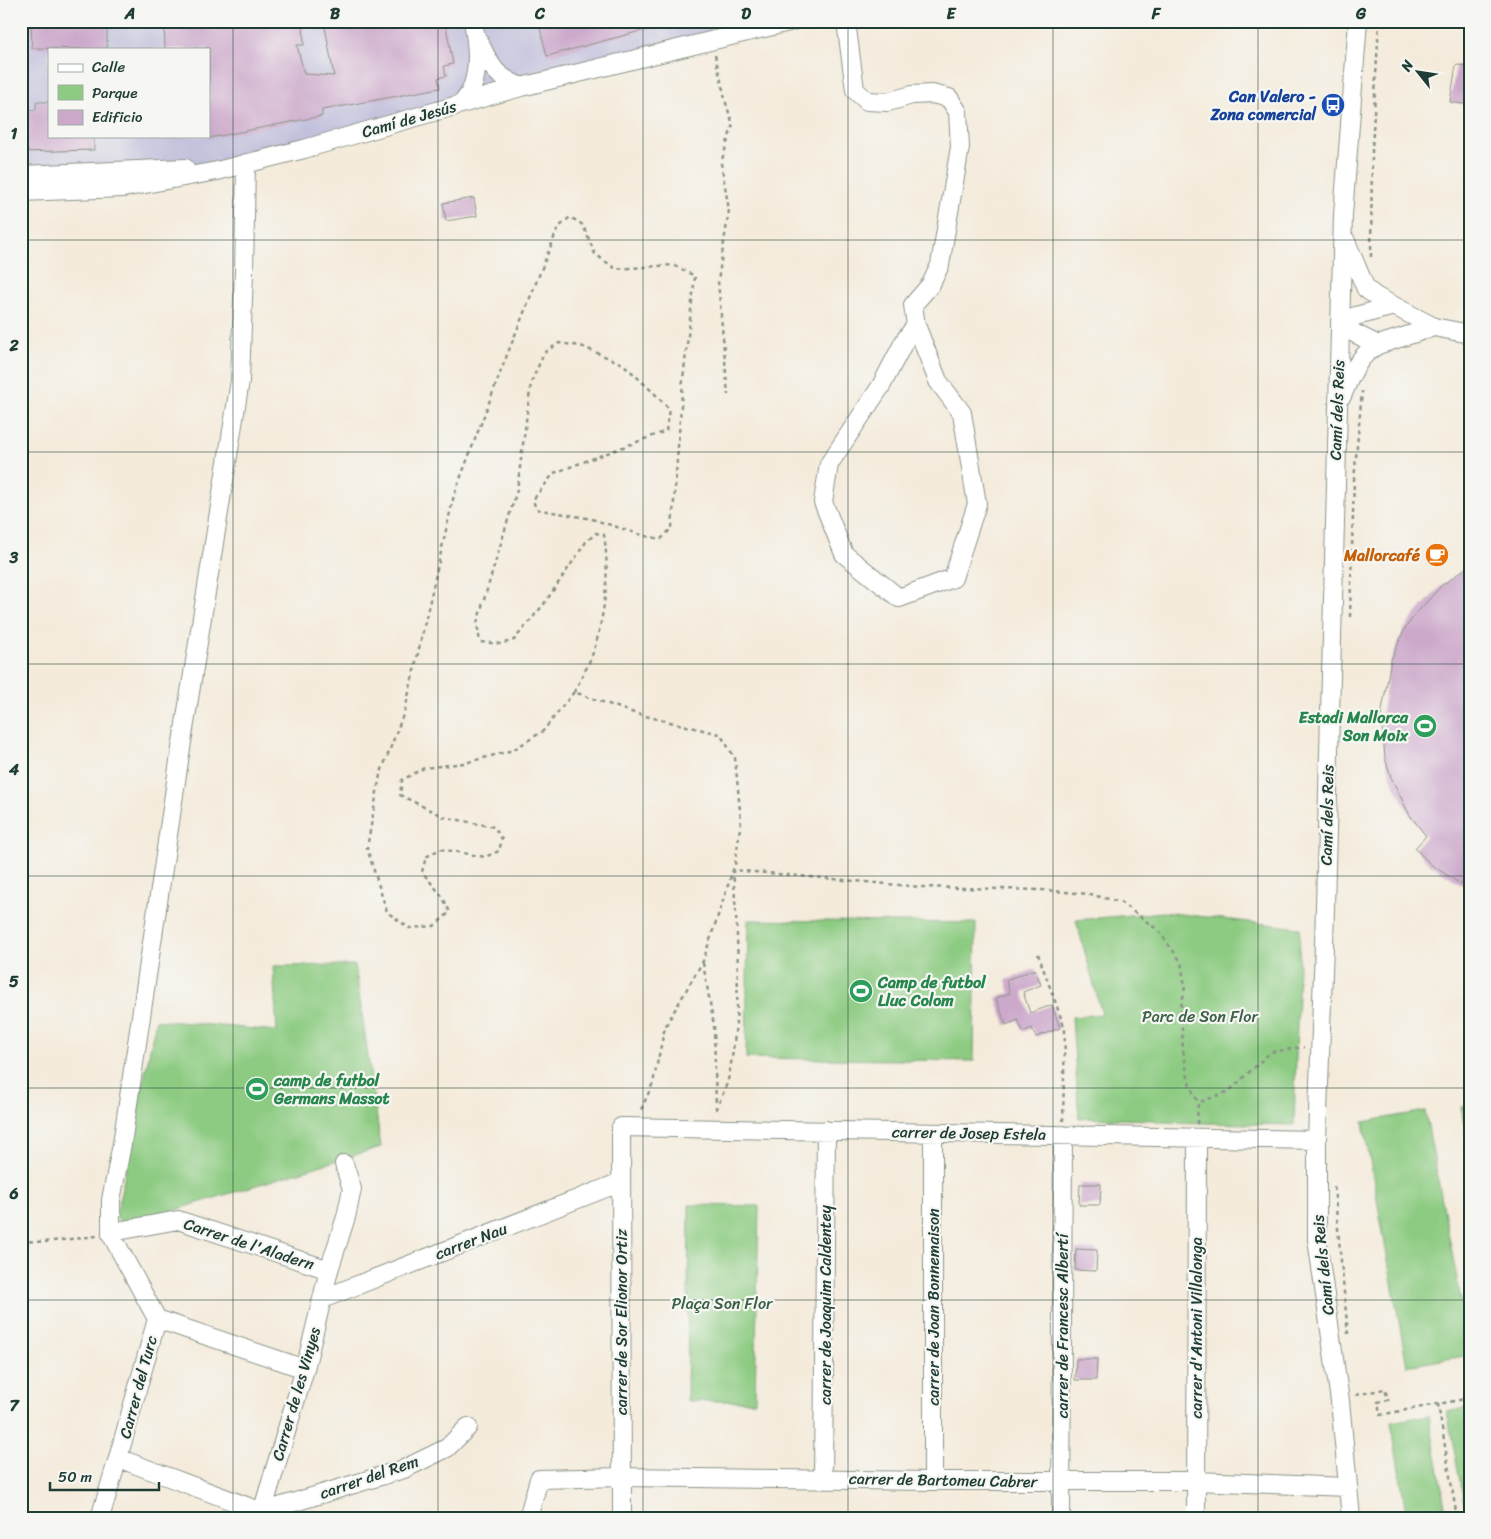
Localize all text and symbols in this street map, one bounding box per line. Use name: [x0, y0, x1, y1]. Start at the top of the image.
text: A: [124, 0, 135, 28]
text: B: [330, 0, 341, 28]
text: C: [534, 0, 546, 28]
text: D: [741, 0, 751, 28]
text: E: [947, 0, 957, 28]
text: F: [1151, 0, 1162, 28]
text: G: [1355, 0, 1367, 28]
legend: [48, 48, 210, 138]
north arrow: [1394, 48, 1444, 98]
text: Calle: [92, 54, 125, 80]
text: N: [1393, 55, 1421, 77]
text: Parque: [92, 80, 137, 106]
place label: Can Valero - Zona comercial: [1209, 82, 1317, 129]
street label: Camí de Jesús: [358, 91, 460, 146]
bus stop icon: Can Valero - Zona comercial: [1320, 92, 1346, 118]
text: Edificio: [92, 104, 143, 130]
text: 1: [11, 119, 18, 148]
text: 2: [8, 331, 19, 360]
street label: Camí dels Reis: [1321, 358, 1353, 461]
place label: Mallorcafé: [1343, 541, 1421, 570]
cafe icon: Mallorcafé: [1424, 542, 1450, 568]
text: 3: [9, 543, 19, 572]
place label: Estadi Mallorca Son Moix: [1299, 703, 1409, 750]
sports icon: Estadi Mallorca Son Moix: [1412, 713, 1438, 739]
text: 4: [8, 755, 19, 784]
street label: Camí dels Reis: [1312, 764, 1342, 866]
text: 5: [9, 967, 19, 996]
place label: Camp de futbol Lluc Colom: [877, 968, 987, 1015]
sports icon: Camp de futbol Lluc Colom: [848, 978, 874, 1004]
park label: Parc de Son Flor: [1142, 1002, 1259, 1031]
place label: camp de futbol Germans Massot: [273, 1066, 389, 1113]
sports icon: camp de futbol Germans Massot: [244, 1076, 270, 1102]
street label: carrer de Josep Estela: [892, 1117, 1046, 1149]
text: 6: [8, 1179, 19, 1208]
street label: carrer de Joaquim Caldentey: [811, 1204, 840, 1405]
street label: carrer de Joan Bonnemaison: [919, 1208, 948, 1406]
street label: Carrer de l'Aladern: [180, 1209, 318, 1279]
street label: Camí dels Reis: [1303, 1213, 1343, 1317]
street label: carrer Nau: [430, 1214, 512, 1268]
street label: carrer de Sor Elionor Ortiz: [607, 1228, 636, 1415]
street label: carrer de Francesc Albertí: [1048, 1231, 1077, 1419]
street label: carrer d'Antoni Villalonga: [1182, 1237, 1211, 1419]
park label: Plaça Son Flor: [671, 1289, 774, 1318]
street label: Carrer de les Vinyes: [263, 1323, 329, 1464]
street label: Carrer del Turc: [110, 1332, 166, 1442]
text: 7: [9, 1391, 20, 1420]
street label: carrer del Rem: [316, 1446, 422, 1508]
scale bar: [50, 1459, 159, 1491]
text: 50 m: [58, 1464, 93, 1490]
street label: carrer de Bartomeu Cabrer: [849, 1464, 1039, 1496]

